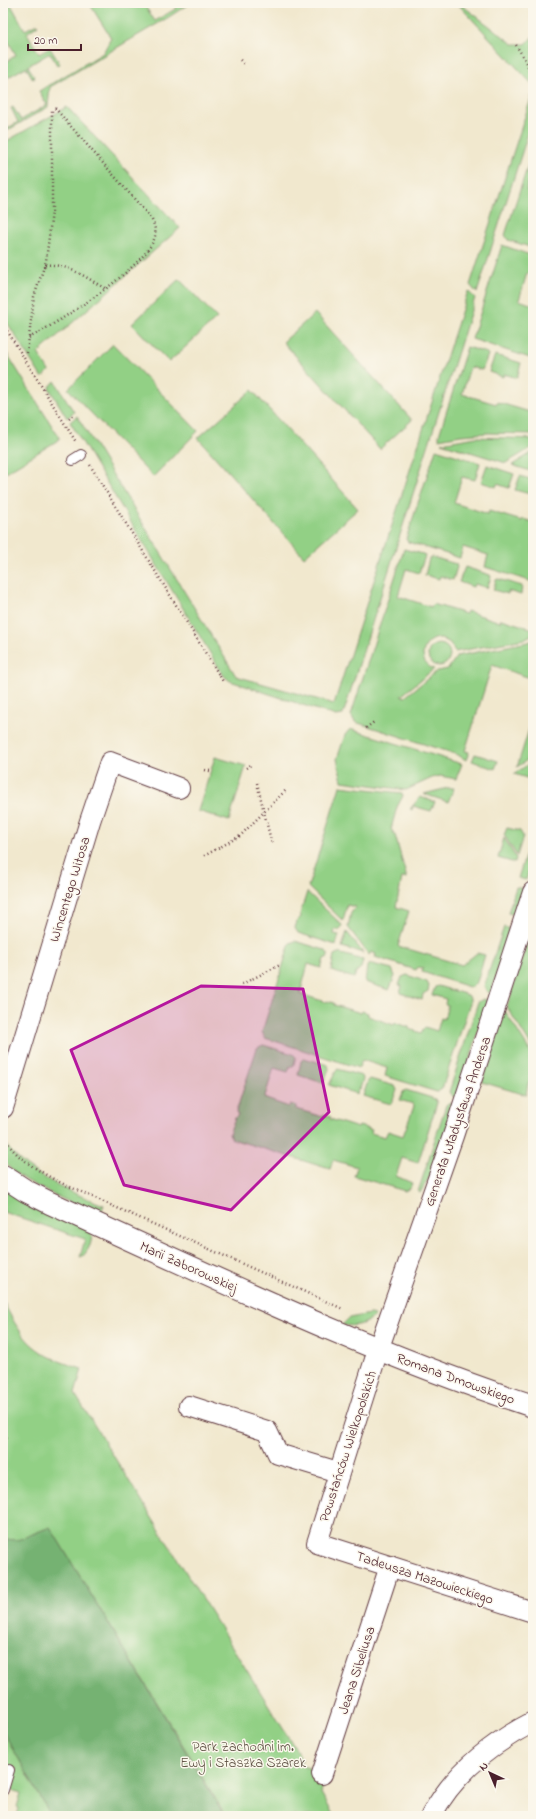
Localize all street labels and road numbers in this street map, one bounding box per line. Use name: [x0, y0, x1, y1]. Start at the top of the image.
street label: Wincentego Witosa: [44, 834, 97, 945]
street label: Generała Władysława Andersa: [419, 1034, 498, 1210]
street label: Marii Zaborowskiej: [136, 1236, 242, 1299]
street label: Romana Dmowskiego: [393, 1348, 518, 1412]
street label: Powstańców Wielkopolskich: [314, 1368, 383, 1525]
street label: Tadeusza Mazowieckiego: [353, 1546, 496, 1612]
street label: Jeana Sibeliusa: [333, 1624, 382, 1717]

